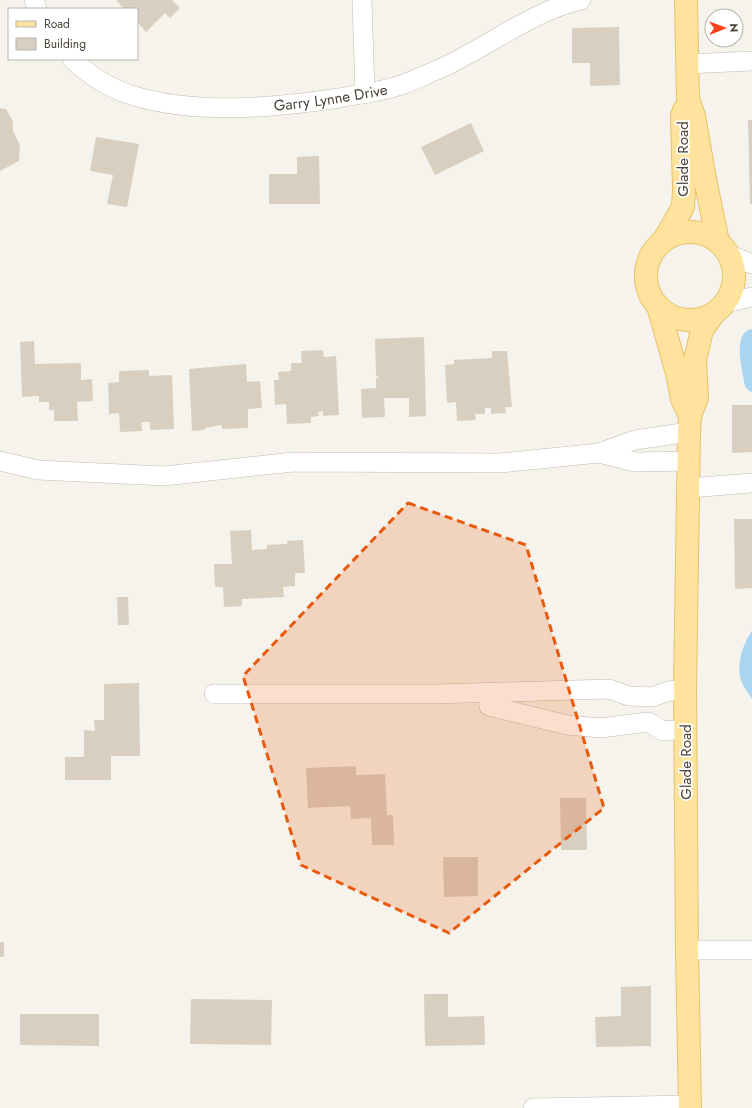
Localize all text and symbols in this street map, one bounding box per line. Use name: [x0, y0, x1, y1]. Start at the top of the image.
legend: [8, 8, 138, 60]
north arrow: [704, 8, 744, 48]
text: Road: [44, 15, 70, 33]
text: N: [726, 23, 742, 32]
text: Building: [44, 35, 86, 53]
street label: Garry Lynne Drive: [273, 78, 390, 117]
street label: Glade Road: [672, 121, 694, 197]
street label: Glade Road: [675, 724, 697, 800]

